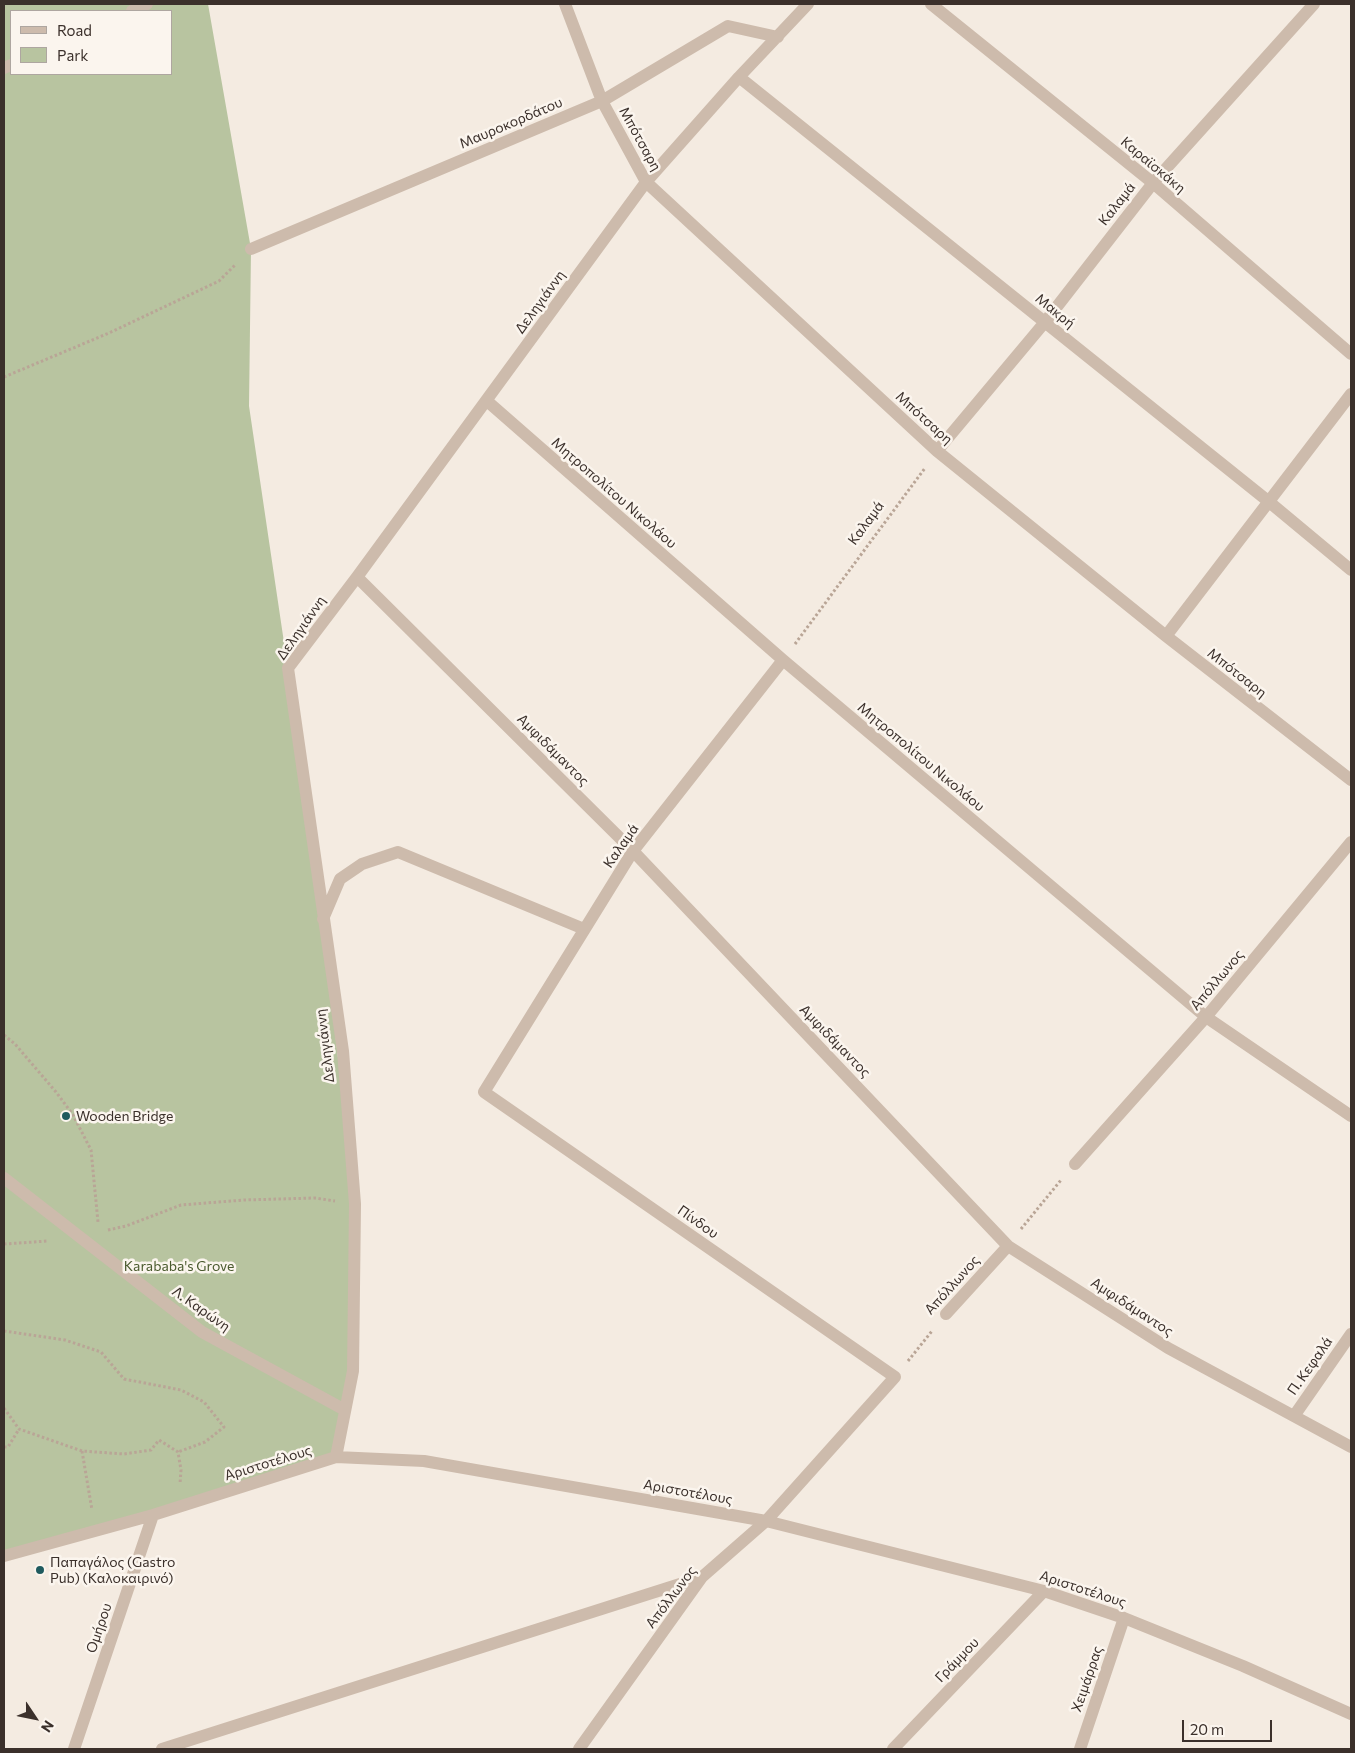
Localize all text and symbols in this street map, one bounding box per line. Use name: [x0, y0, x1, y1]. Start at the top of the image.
legend: [10, 10, 172, 75]
text: Road: [57, 21, 92, 39]
text: Park: [57, 46, 88, 64]
street label: Μαυροκορδάτου: [457, 94, 565, 152]
street label: Μπότσαρη: [616, 104, 664, 174]
street label: Καραϊσκάκη: [1117, 133, 1189, 197]
street label: Καλαμά: [1095, 179, 1139, 229]
street label: Δεληγιάννη: [511, 267, 569, 337]
street label: Μακρή: [1032, 290, 1078, 332]
street label: Μπότσαρη: [892, 388, 956, 448]
street label: Μητροπολίτου Νικολάου: [548, 434, 680, 552]
street label: Καλαμά: [845, 498, 887, 548]
street label: Δεληγιάννη: [273, 593, 329, 663]
street label: Μπότσαρη: [1204, 645, 1270, 701]
street label: Μητροπολίτου Νικολάου: [854, 699, 988, 815]
street label: Αμφιδάμαντος: [514, 711, 592, 789]
street label: Καλαμά: [600, 821, 642, 871]
street label: Απόλλωνος: [1187, 946, 1247, 1014]
street label: Αμφιδάμαντος: [796, 1001, 874, 1081]
street label: Δεληγιάννη: [312, 1008, 338, 1084]
place label: Wooden Bridge: [76, 1108, 173, 1124]
marker: Wooden Bridge: [60, 1110, 72, 1122]
street label: Πίνδου: [674, 1202, 722, 1242]
street label: Απόλλωνος: [921, 1252, 983, 1318]
park label: Karababa's Grove: [124, 1258, 234, 1274]
street label: Αμφιδάμαντος: [1088, 1274, 1176, 1340]
street label: Λ. Καρώνη: [169, 1283, 233, 1335]
street label: Π. Κεφαλά: [1284, 1334, 1336, 1398]
street label: Αριστοτέλους: [222, 1442, 314, 1484]
street label: Αριστοτέλους: [642, 1476, 734, 1508]
place label: Παπαγάλος (Gastro Pub) (Καλοκαιρινό): [50, 1554, 175, 1586]
street label: Απόλλωνος: [642, 1563, 700, 1631]
marker: Παπαγάλος (Gastro Pub) (Καλοκαιρινό): [34, 1564, 46, 1576]
street label: Αριστοτέλους: [1038, 1567, 1128, 1611]
street label: Ομήρου: [83, 1601, 115, 1655]
street label: Γράμμου: [932, 1634, 982, 1686]
street label: Χειμάρρας: [1068, 1644, 1106, 1714]
north arrow: [10, 1693, 60, 1743]
scale bar: [1185, 1710, 1275, 1742]
text: N: [38, 1718, 58, 1736]
text: 20 m: [1190, 1720, 1224, 1738]

